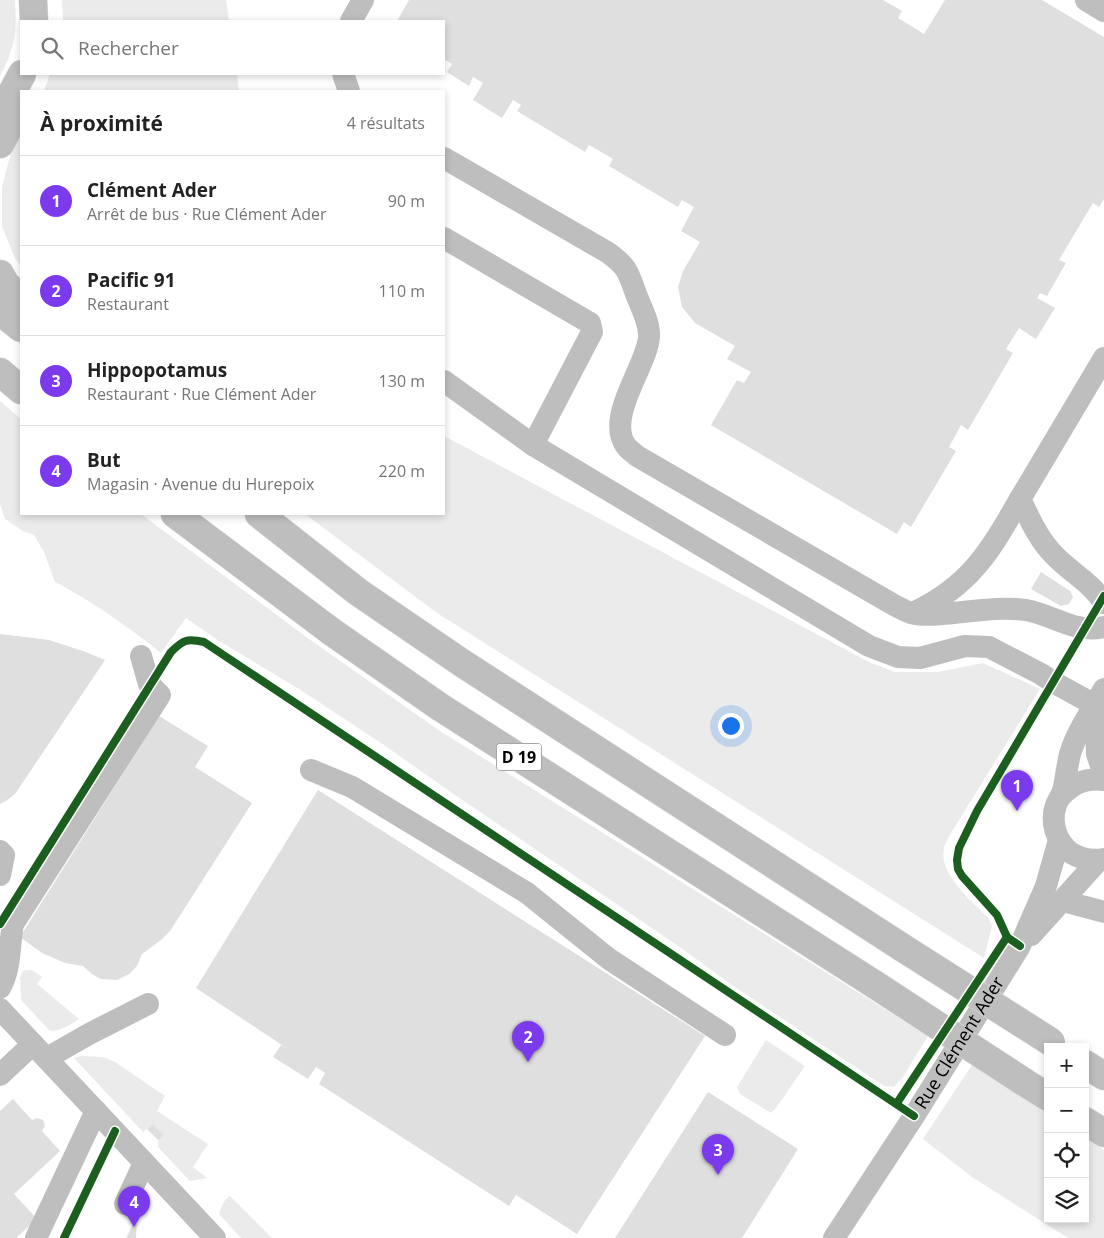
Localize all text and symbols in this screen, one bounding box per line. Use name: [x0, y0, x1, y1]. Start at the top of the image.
search box: [20, 20, 445, 75]
icon: search: [38, 34, 66, 62]
text: Rechercher: [78, 35, 179, 61]
text: À proximité: [40, 109, 163, 137]
text: 4 résultats: [347, 112, 425, 134]
text: Clément Ader: [87, 177, 217, 203]
text: 1: [51, 190, 61, 212]
text: 90 m: [388, 190, 425, 212]
text: Arrêt de bus · Rue Clément Ader: [87, 203, 327, 225]
text: Pacific 91: [87, 267, 176, 293]
text: 2: [51, 280, 61, 302]
text: 110 m: [379, 280, 425, 302]
text: Restaurant: [87, 293, 169, 315]
text: Hippopotamus: [87, 357, 227, 383]
text: 3: [51, 370, 61, 392]
text: 130 m: [379, 370, 425, 392]
text: Restaurant · Rue Clément Ader: [87, 383, 316, 405]
text: But: [87, 447, 121, 473]
text: 4: [51, 460, 61, 482]
text: 220 m: [379, 460, 425, 482]
text: Magasin · Avenue du Hurepoix: [87, 473, 314, 495]
your location: [718, 713, 744, 739]
road number: D 19: [496, 744, 542, 770]
pin: 1: [1001, 770, 1033, 811]
street label: Rue Clément Ader: [908, 971, 1009, 1113]
pin: 2: [512, 1021, 544, 1062]
map controls: [1044, 1043, 1089, 1223]
button: +: [1044, 1043, 1089, 1088]
button: −: [1044, 1088, 1089, 1133]
button: locate: [1044, 1133, 1089, 1178]
pin: 3: [702, 1134, 734, 1175]
button: layers: [1044, 1178, 1089, 1223]
pin: 4: [118, 1186, 150, 1227]

